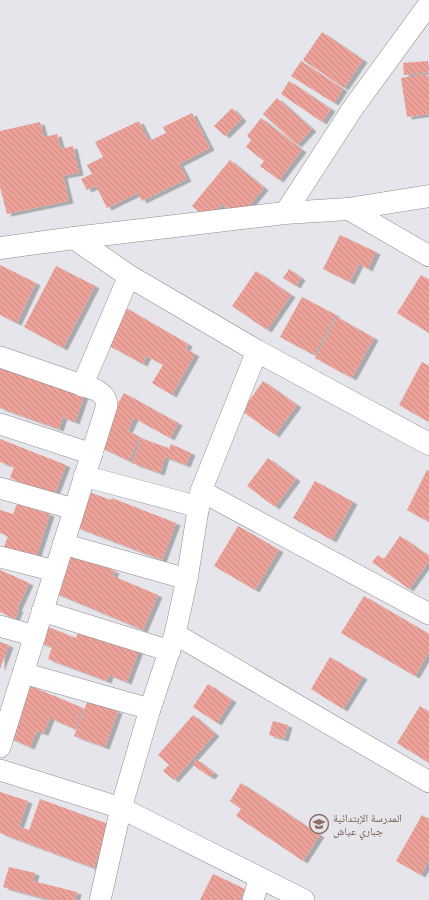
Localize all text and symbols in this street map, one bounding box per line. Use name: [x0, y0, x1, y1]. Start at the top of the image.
place label: المدرسة الإبتدائية جباري عياش: [333, 812, 402, 840]
school or university icon: المدرسة الإبتدائية جباري عياش: [308, 813, 330, 835]

